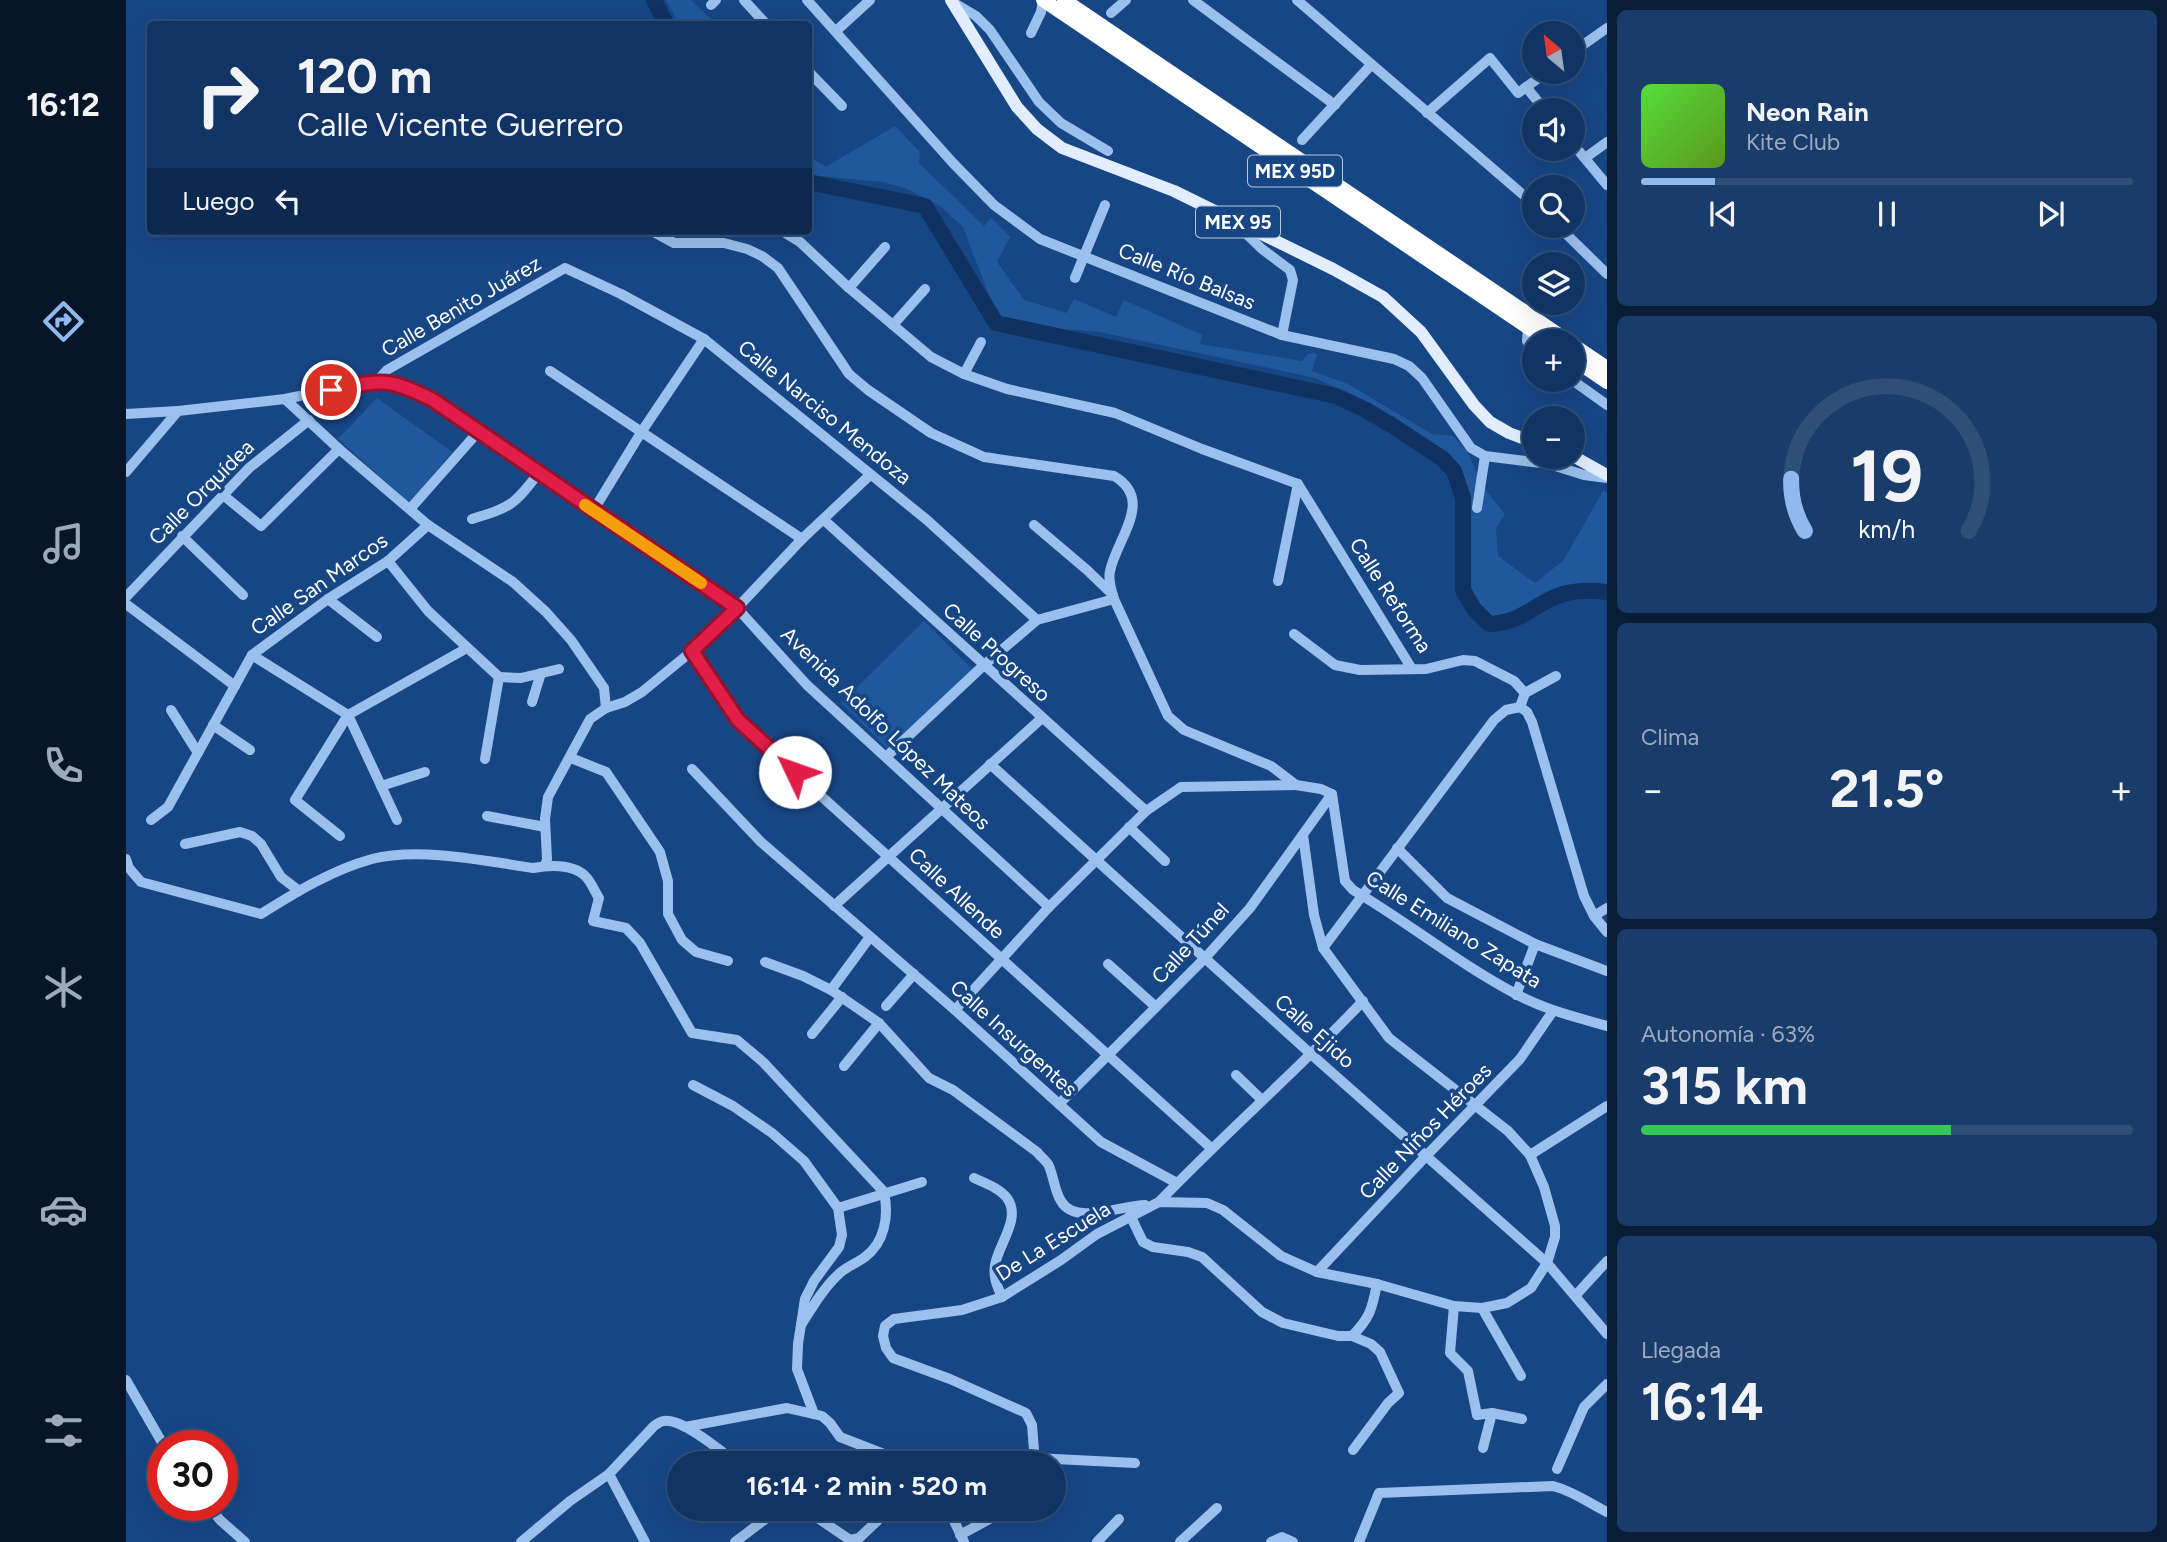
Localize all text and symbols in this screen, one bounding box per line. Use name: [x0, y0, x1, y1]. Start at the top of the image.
north arrow: [1522, 21, 1586, 84]
map controls: [1522, 21, 1585, 469]
text: 120 m: [297, 46, 432, 105]
icon: right: [182, 49, 273, 140]
text: 16:12: [26, 86, 100, 124]
text: Neon Rain: [1746, 96, 1869, 128]
button: sound: [1522, 98, 1585, 161]
text: Calle Vicente Guerrero: [297, 106, 624, 144]
text: Kite Club: [1746, 128, 1840, 156]
road number: MEX 95D: [1248, 155, 1342, 186]
button: search: [1522, 175, 1585, 238]
icon: left: [269, 182, 307, 220]
text: Luego: [182, 185, 255, 217]
icon: previous: [1704, 195, 1742, 233]
icon: pause: [1868, 195, 1906, 233]
icon: next: [2032, 195, 2070, 233]
road number: MEX 95: [1196, 206, 1280, 238]
street label: Calle Río Balsas: [1115, 237, 1259, 315]
street label: Calle Benito Juárez: [377, 250, 545, 362]
button: layers: [1522, 252, 1585, 315]
icon: directions: [39, 297, 88, 346]
button: +: [1522, 329, 1585, 392]
street label: Calle Narciso Mendoza: [733, 334, 917, 490]
pin: [301, 360, 361, 420]
icon: arrive: [312, 371, 350, 409]
button: −: [1522, 406, 1585, 469]
text: 19: [1851, 432, 1923, 519]
street label: Calle Orquídea: [143, 434, 259, 550]
text: km/h: [1858, 513, 1916, 543]
icon: music: [39, 519, 88, 568]
street label: Calle San Marcos: [246, 528, 392, 640]
street label: Calle Reforma: [1345, 533, 1437, 657]
street label: Calle Progreso: [938, 597, 1056, 707]
street label: Avenida Adolfo López Mateos: [776, 621, 996, 835]
text: Clima: [1641, 723, 1699, 751]
position arrow: [758, 735, 832, 809]
icon: phone: [39, 741, 88, 790]
text: 21.5°: [1830, 758, 1944, 820]
text: −: [1641, 767, 1665, 813]
text: +: [2109, 767, 2133, 813]
street label: Calle Allende: [904, 842, 1010, 944]
street label: Calle Emiliano Zapata: [1362, 865, 1546, 993]
street label: Calle Túnel: [1146, 897, 1234, 989]
icon: climate: [39, 963, 88, 1012]
street label: Calle Insurgentes: [945, 974, 1083, 1102]
street label: Calle Ejido: [1270, 989, 1360, 1073]
text: Autonomía · 63%: [1641, 1020, 1815, 1048]
text: 315 km: [1641, 1055, 1808, 1117]
street label: Calle Niños Héroes: [1354, 1058, 1496, 1204]
icon: car: [39, 1185, 88, 1234]
street label: De La Escuela: [991, 1196, 1115, 1286]
text: Llegada: [1641, 1336, 1721, 1364]
text: 16:14: [1641, 1371, 1764, 1433]
icon: filters: [39, 1406, 88, 1455]
speed limit sign: 30: [147, 1430, 238, 1521]
text: 16:14 · 2 min · 520 m: [746, 1470, 987, 1502]

